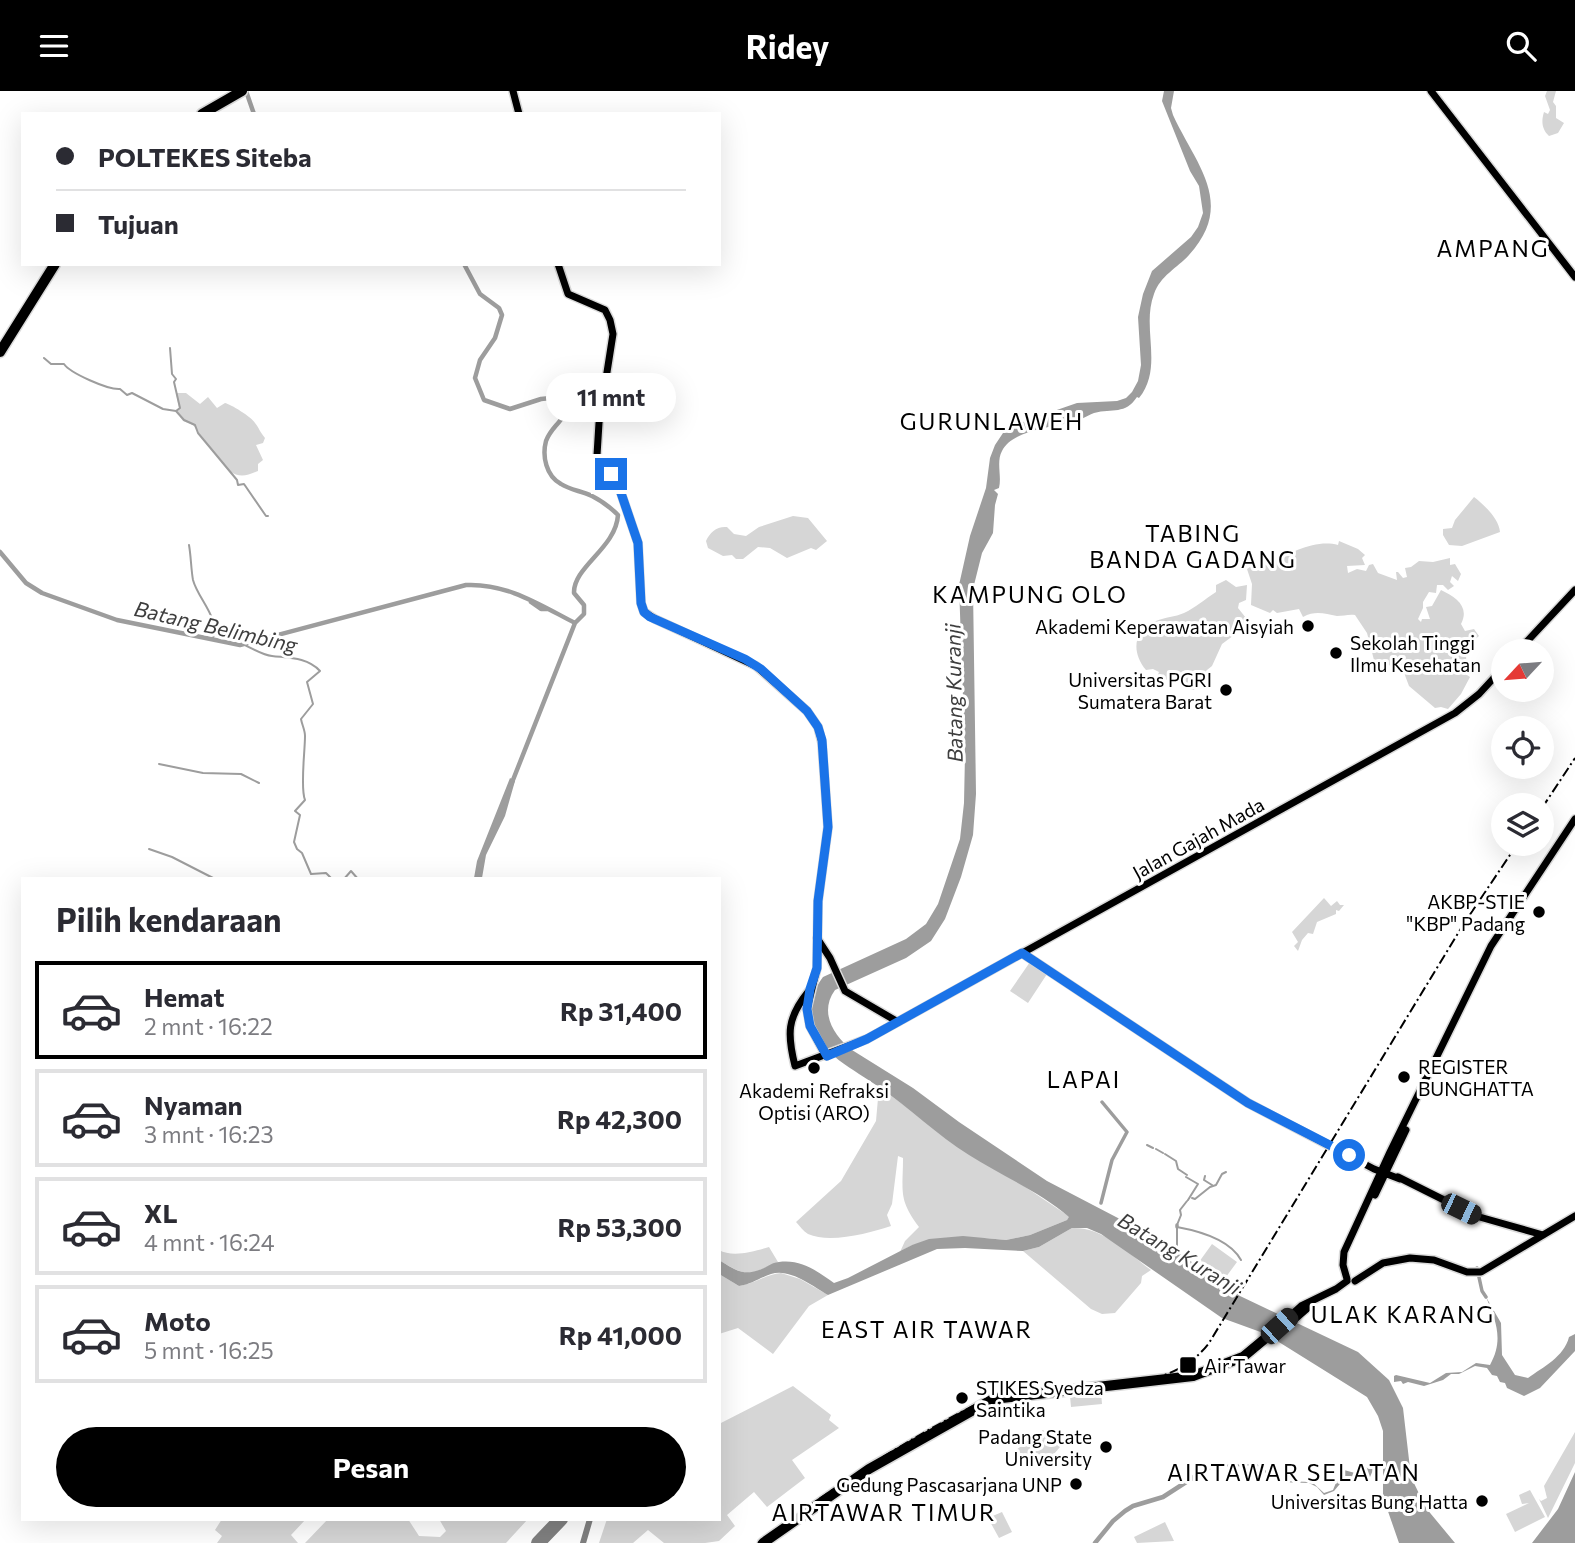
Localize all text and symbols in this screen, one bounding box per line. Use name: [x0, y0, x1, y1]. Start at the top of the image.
text: Ridey: [746, 26, 829, 66]
icon: menu: [35, 27, 73, 65]
icon: search: [1502, 27, 1540, 65]
text: POLTEKES Siteba: [98, 141, 312, 172]
text: Tujuan: [98, 208, 179, 239]
district label: AMPANG: [1436, 234, 1550, 262]
callout: 11 mnt: [546, 373, 676, 421]
text: 11 mnt: [577, 383, 645, 411]
district label: GURUNLAWEH: [900, 407, 1084, 435]
route end: [595, 458, 627, 490]
district label: TABING BANDA GADANG: [1089, 519, 1297, 573]
district label: KAMPUNG OLO: [932, 580, 1128, 608]
water label: Batang Belimbing: [132, 595, 301, 657]
place label: Akademi Keperawatan Aisyiah: [1035, 615, 1294, 638]
marker: Akademi Keperawatan Aisyiah: [1300, 618, 1316, 634]
water label: Batang Kuranji: [939, 623, 967, 763]
place label: Sekolah Tinggi Ilmu Kesehatan: [1350, 631, 1481, 676]
north arrow: [1491, 639, 1554, 702]
map controls: [1491, 639, 1554, 856]
marker: Sekolah Tinggi Ilmu Kesehatan: [1328, 645, 1344, 661]
place label: Universitas PGRI Sumatera Barat: [1068, 668, 1212, 713]
marker: Universitas PGRI Sumatera Barat: [1218, 682, 1234, 698]
button: locate: [1491, 716, 1554, 779]
street label: Jalan Gajah Mada: [1128, 792, 1268, 884]
button: layers: [1491, 793, 1554, 856]
place label: AKBP-STIE "KBP" Padang: [1406, 890, 1525, 935]
text: Pilih kendaraan: [56, 899, 282, 939]
marker: AKBP-STIE "KBP" Padang: [1531, 904, 1547, 920]
icon: car: [60, 979, 123, 1042]
text: Hemat: [144, 981, 225, 1012]
text: Rp 31,400: [560, 995, 682, 1026]
text: 2 mnt · 16:22: [144, 1012, 273, 1040]
place label: REGISTER BUNGHATTA: [1418, 1055, 1534, 1100]
marker: Akademi Refraksi Optisi (ARO): [806, 1060, 822, 1076]
district label: LAPAI: [1047, 1065, 1121, 1093]
marker: REGISTER BUNGHATTA: [1396, 1069, 1412, 1085]
place label: Akademi Refraksi Optisi (ARO): [739, 1079, 889, 1124]
icon: car: [60, 1087, 123, 1150]
text: Nyaman: [144, 1089, 243, 1120]
text: Rp 42,300: [557, 1103, 682, 1134]
text: 3 mnt · 16:23: [144, 1120, 274, 1148]
route start: [1333, 1139, 1365, 1171]
car: [1438, 1190, 1485, 1228]
icon: car: [60, 1195, 123, 1258]
text: XL: [144, 1197, 178, 1228]
water label: Batang Kuranji: [1114, 1206, 1247, 1300]
text: Rp 53,300: [558, 1211, 682, 1242]
text: 4 mnt · 16:24: [144, 1228, 275, 1256]
district label: ULAK KARANG: [1311, 1300, 1495, 1328]
icon: car: [60, 1303, 123, 1366]
car: [1257, 1304, 1302, 1348]
text: Moto: [144, 1305, 211, 1336]
district label: EAST AIR TAWAR: [821, 1315, 1033, 1343]
text: Rp 41,000: [559, 1319, 682, 1350]
text: 5 mnt · 16:25: [144, 1336, 274, 1364]
place label: Air Tawar: [1204, 1354, 1286, 1377]
marker: Air Tawar: [1178, 1355, 1198, 1375]
place label: STIKES Syedza Saintika: [976, 1376, 1104, 1421]
marker: STIKES Syedza Saintika: [954, 1390, 970, 1406]
place label: Padang State University: [978, 1425, 1092, 1470]
button: Pesan: [56, 1427, 686, 1507]
marker: Padang State University: [1098, 1439, 1114, 1455]
district label: AIRTAWAR SELATAN: [1167, 1458, 1421, 1486]
place label: Gedung Pascasarjana UNP: [836, 1473, 1062, 1496]
marker: Gedung Pascasarjana UNP: [1068, 1476, 1084, 1492]
place label: Universitas Bung Hatta: [1271, 1490, 1468, 1513]
marker: Universitas Bung Hatta: [1474, 1493, 1490, 1509]
district label: AIRTAWAR TIMUR: [772, 1498, 996, 1526]

